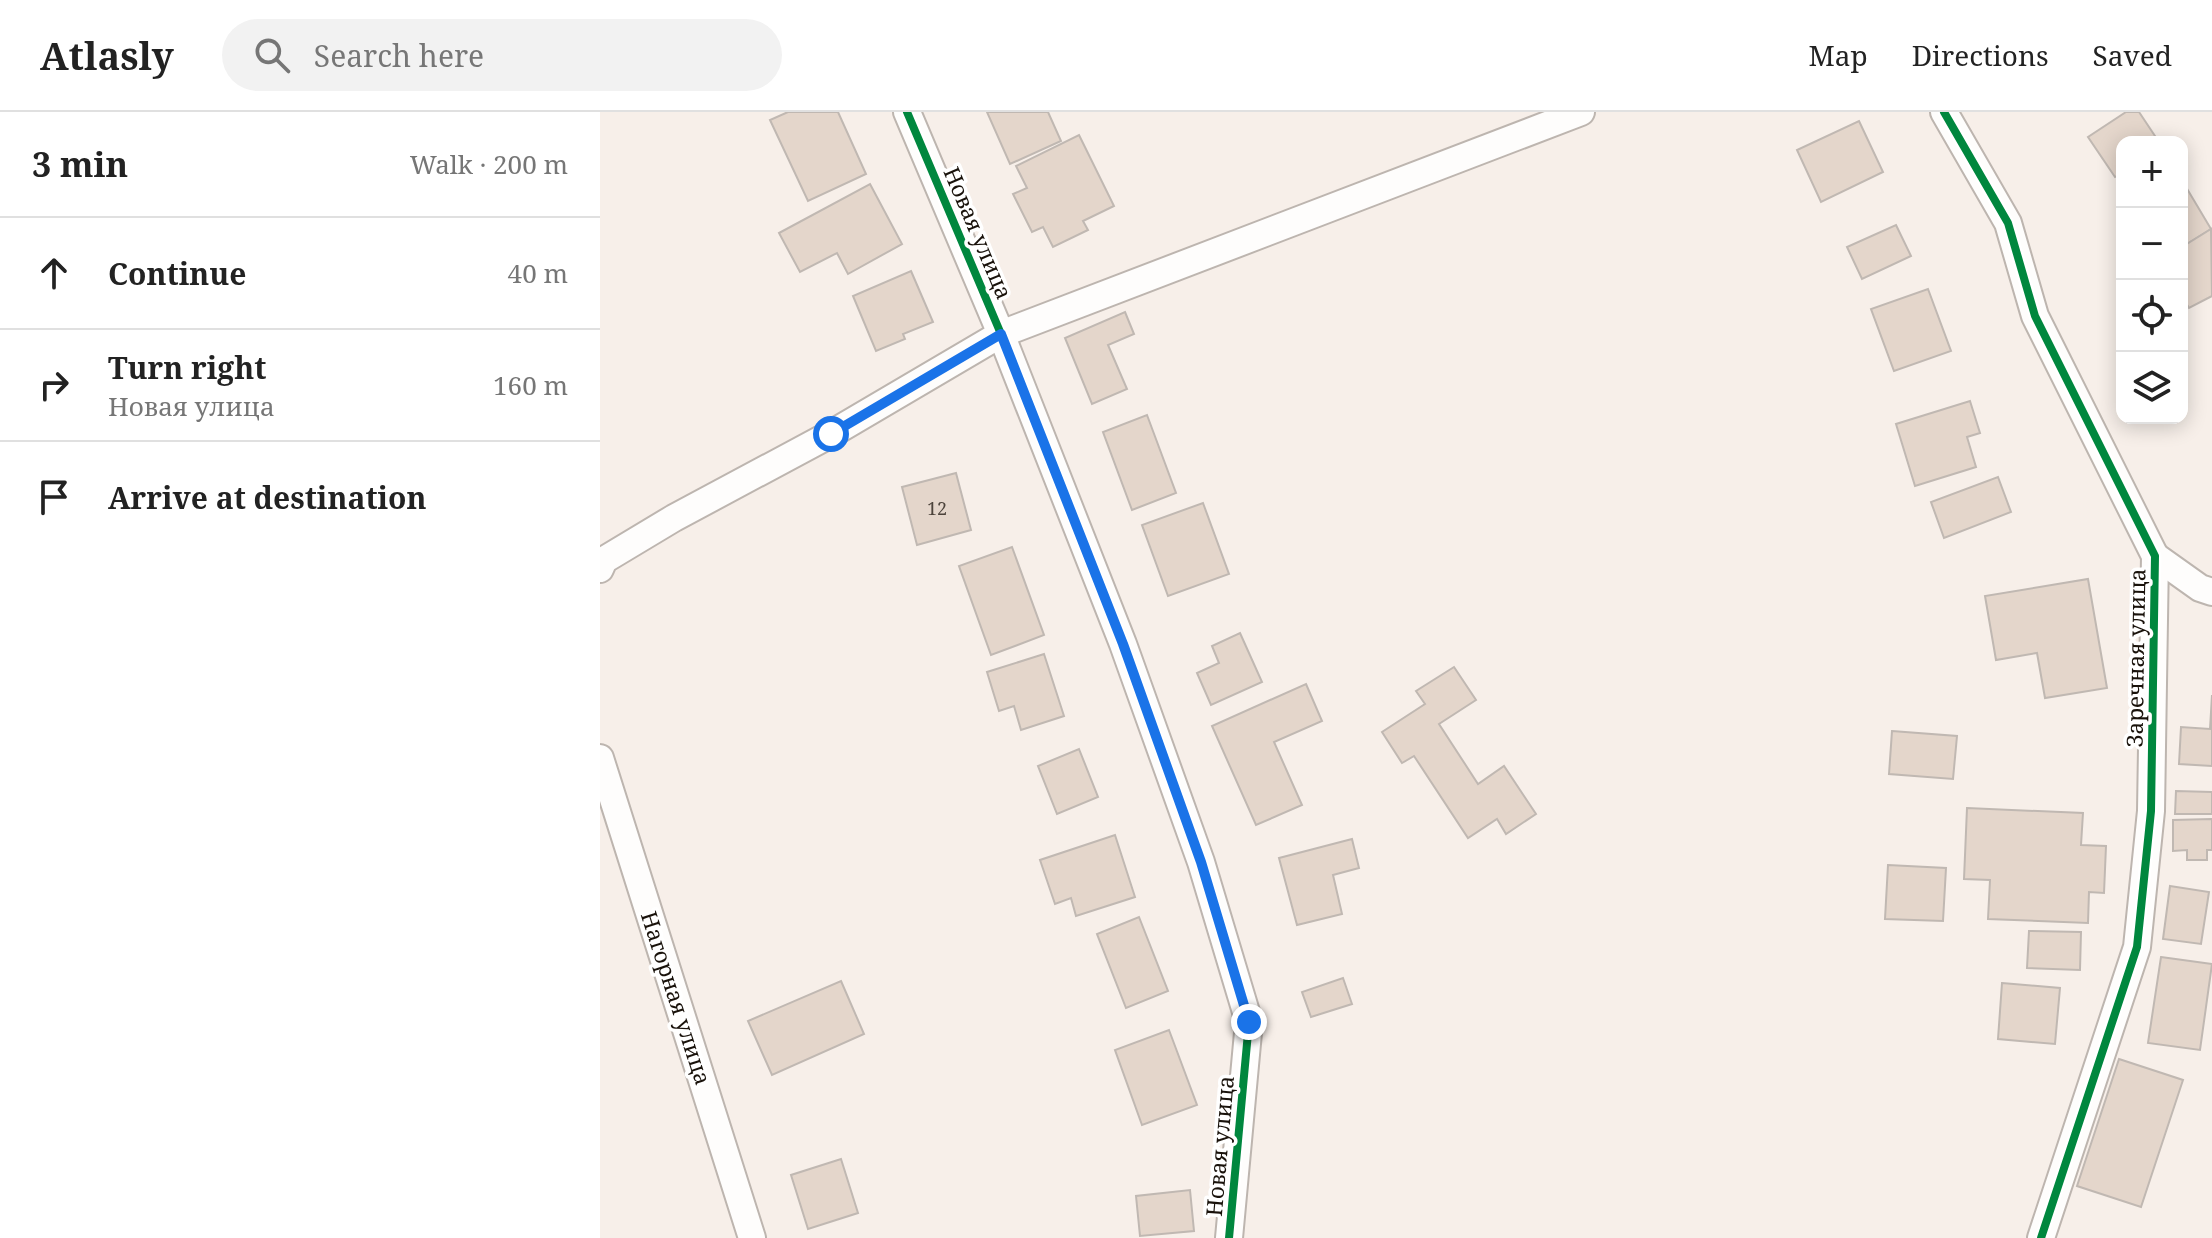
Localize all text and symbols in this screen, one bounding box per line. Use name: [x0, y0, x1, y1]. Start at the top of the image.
search box: [222, 19, 782, 91]
text: Atlasly: [40, 29, 174, 81]
icon: search: [250, 33, 294, 77]
text: Search here: [314, 35, 484, 76]
text: Map: [1808, 36, 1868, 74]
text: Directions: [1912, 36, 2049, 74]
text: Saved: [2093, 36, 2172, 74]
map controls: [2116, 136, 2188, 424]
button: +: [2116, 136, 2188, 208]
text: 3 min: [32, 141, 128, 187]
text: Walk · 200 m: [410, 146, 568, 182]
street label: Новая улица: [938, 162, 1020, 303]
button: −: [2116, 208, 2188, 280]
icon: ahead: [32, 251, 76, 295]
text: Continue: [108, 253, 246, 294]
text: 40 m: [508, 255, 568, 291]
button: locate: [2116, 280, 2188, 352]
text: Turn right: [108, 347, 266, 388]
button: layers: [2116, 352, 2188, 424]
icon: right: [32, 363, 76, 407]
text: 160 m: [493, 367, 568, 403]
text: Новая улица: [108, 388, 275, 424]
route start: [813, 416, 849, 452]
icon: arrive: [32, 475, 76, 519]
text: Arrive at destination: [108, 477, 427, 518]
house number: 12: [927, 496, 947, 520]
street label: Заречная улица: [2118, 568, 2152, 748]
street label: Нагорная улица: [635, 907, 719, 1088]
route end: [1231, 1004, 1267, 1040]
street label: Новая улица: [1198, 1074, 1240, 1218]

